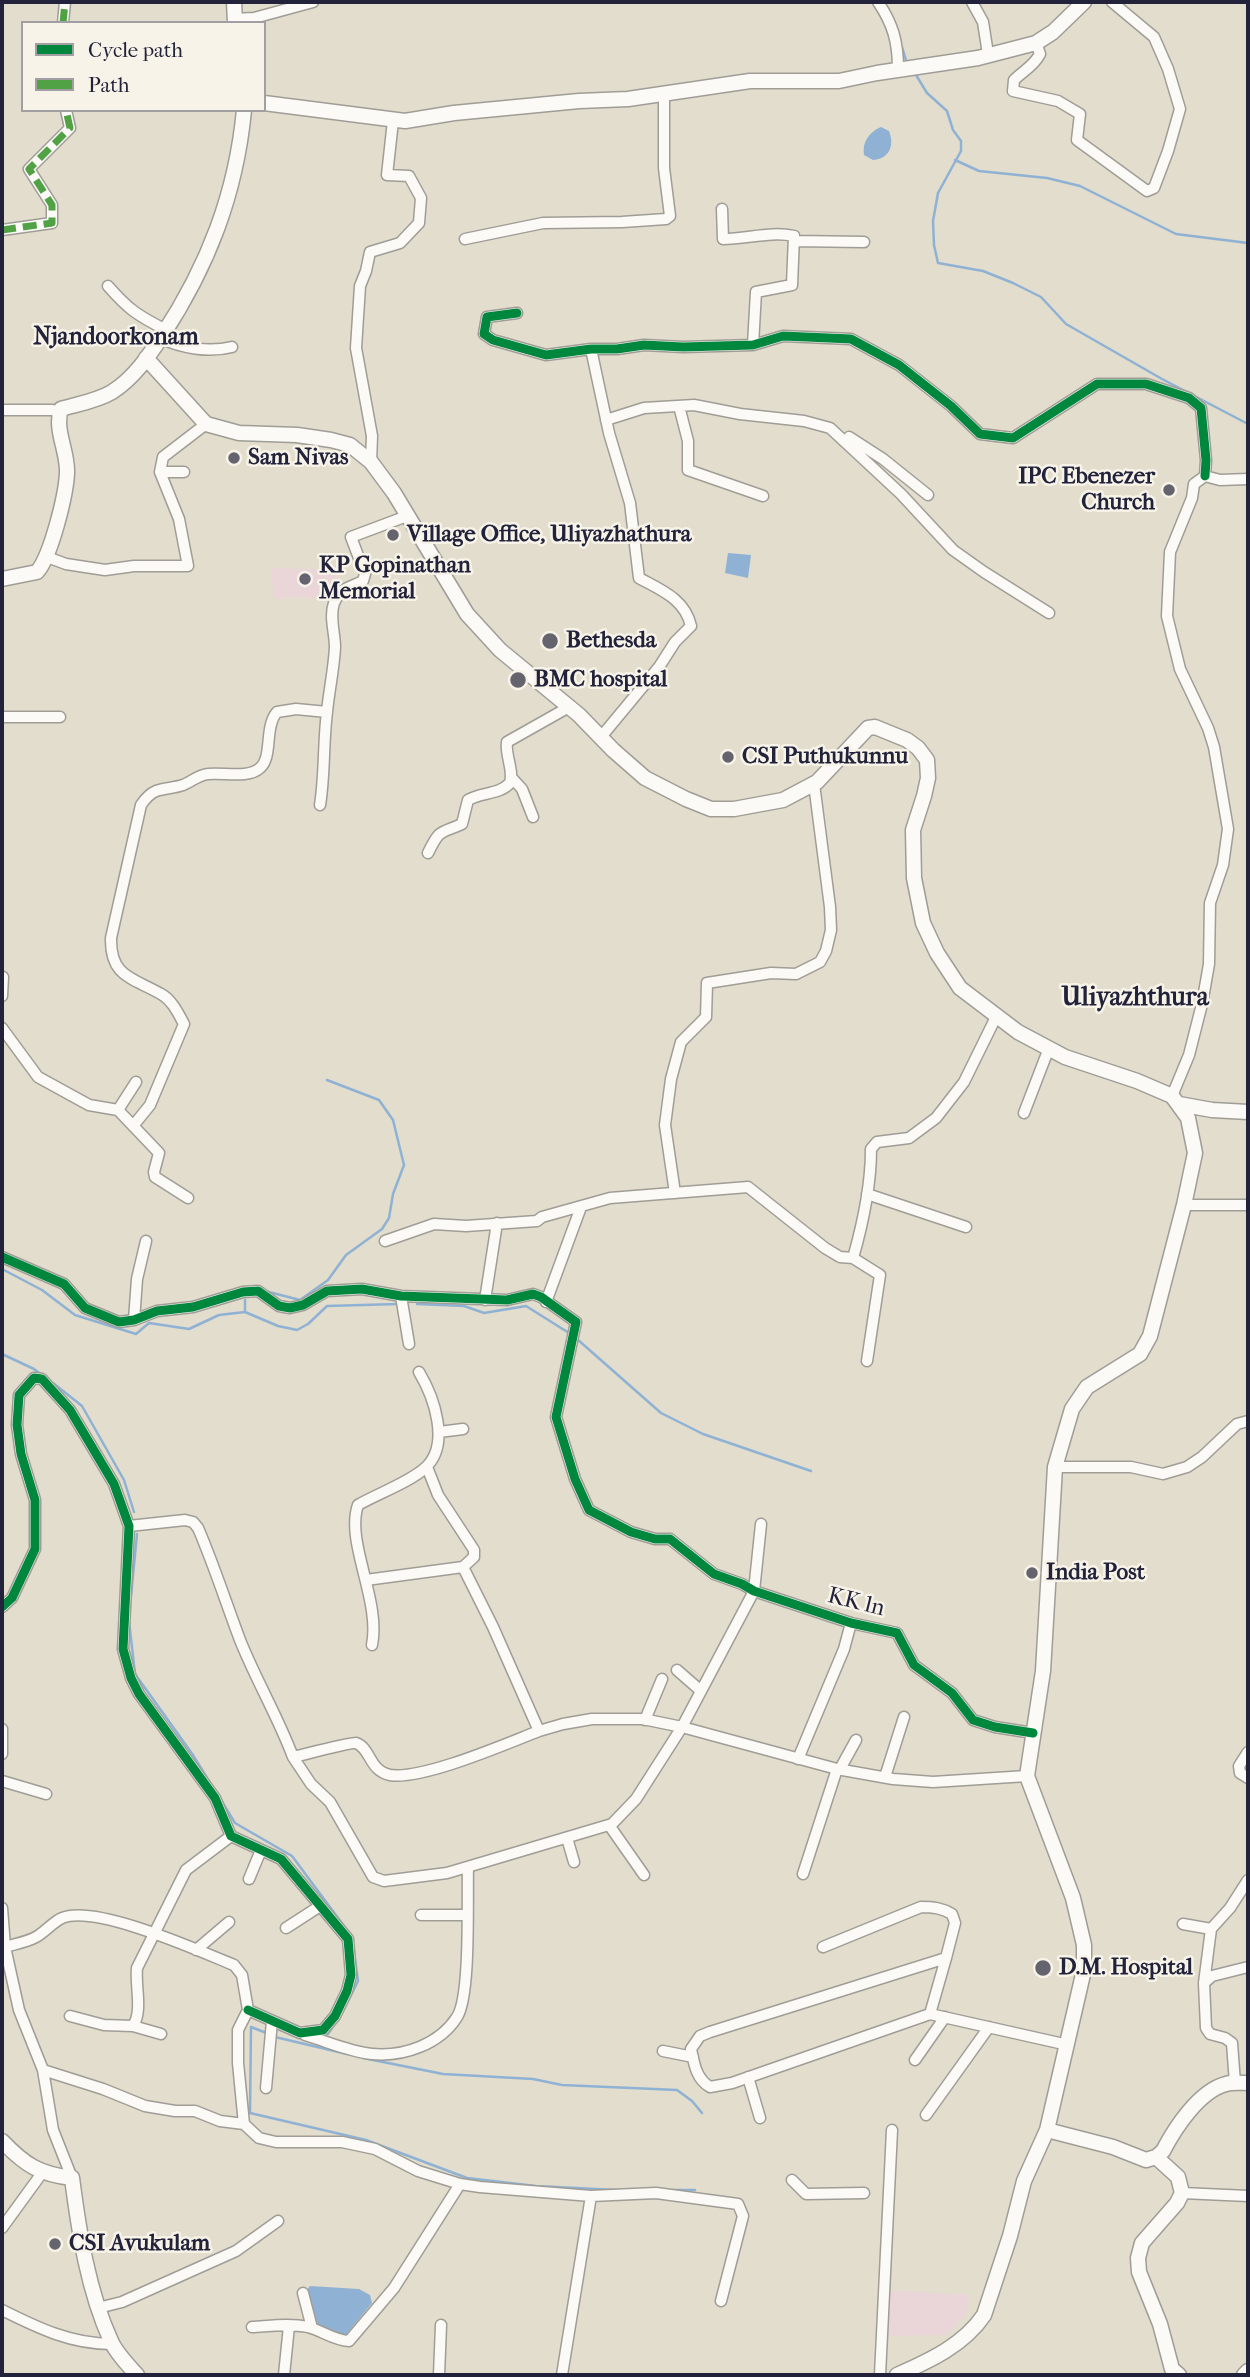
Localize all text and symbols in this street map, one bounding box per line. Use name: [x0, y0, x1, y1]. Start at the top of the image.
legend: [21, 21, 266, 112]
text: Cycle path: [88, 38, 183, 62]
text: Path: [88, 73, 129, 97]
district label: Njandoorkonam: [33, 324, 199, 352]
place label: Sam Nivas: [248, 444, 349, 472]
marker: Sam Nivas: [226, 450, 242, 466]
place label: IPC Ebenezer Church: [1018, 463, 1155, 517]
marker: IPC Ebenezer Church: [1161, 482, 1177, 498]
place label: Village Office, Uliyazhathura: [407, 521, 691, 549]
marker: Village Office, Uliyazhathura: [385, 527, 401, 543]
place label: KP Gopinathan Memorial: [319, 552, 471, 606]
marker: KP Gopinathan Memorial: [297, 571, 313, 587]
place label: Bethesda: [566, 627, 656, 655]
marker: Bethesda: [540, 631, 560, 651]
place label: BMC hospital: [534, 666, 667, 694]
marker: BMC hospital: [508, 670, 528, 690]
place label: CSI Puthukunnu: [742, 743, 908, 771]
marker: CSI Puthukunnu: [720, 749, 736, 765]
district label: Uliyazhthura: [1061, 983, 1209, 1015]
place label: India Post: [1046, 1559, 1145, 1587]
marker: India Post: [1024, 1565, 1040, 1581]
street label: KK ln: [824, 1583, 888, 1623]
place label: D.M. Hospital: [1059, 1954, 1193, 1982]
marker: D.M. Hospital: [1033, 1958, 1053, 1978]
place label: CSI Avukulam: [69, 2230, 210, 2258]
marker: CSI Avukulam: [47, 2236, 63, 2252]

